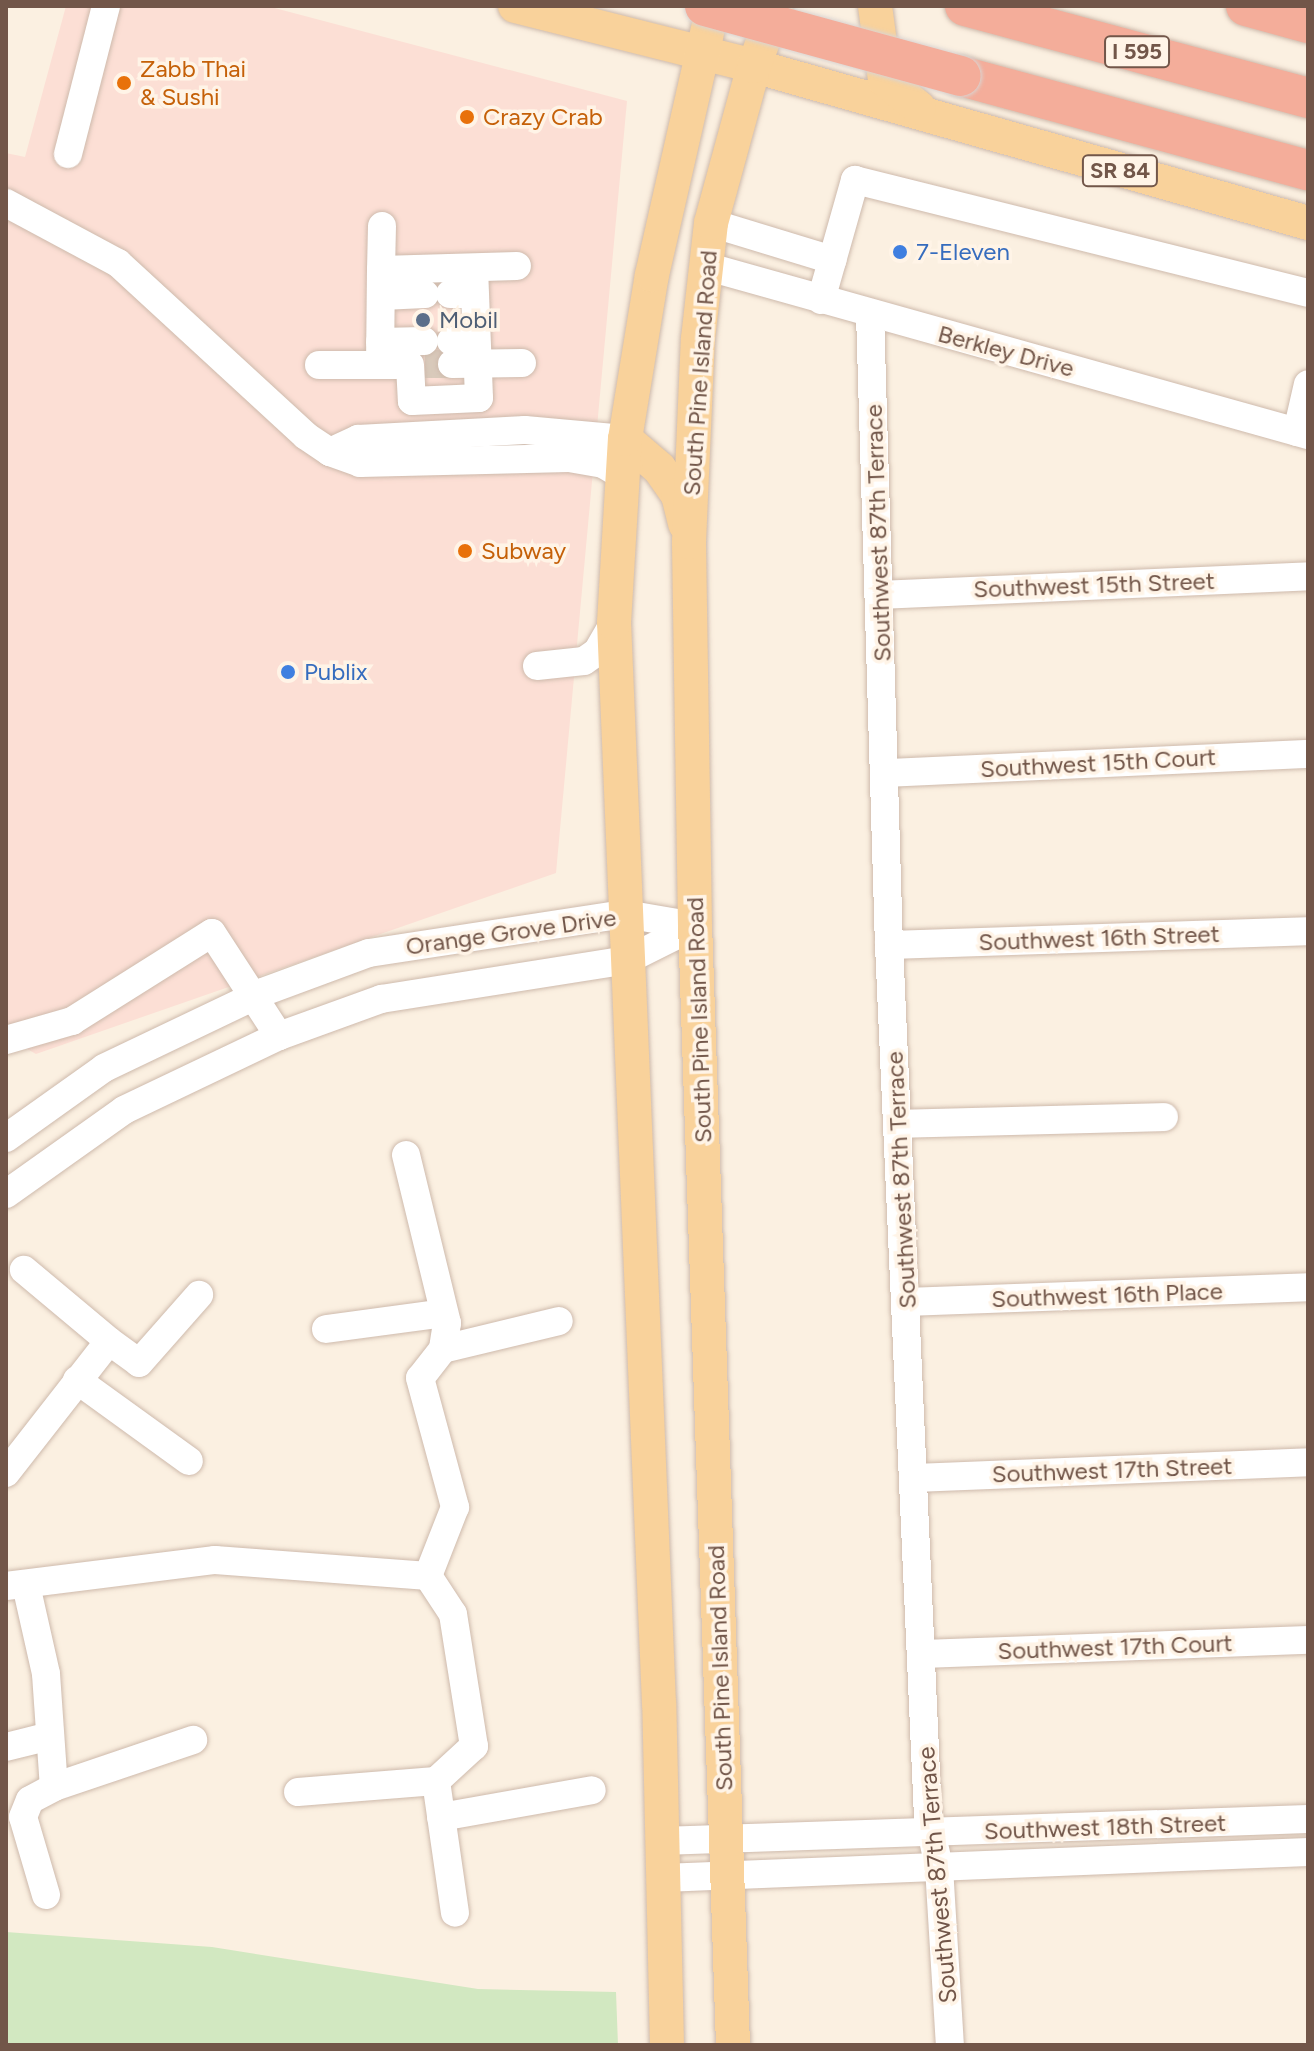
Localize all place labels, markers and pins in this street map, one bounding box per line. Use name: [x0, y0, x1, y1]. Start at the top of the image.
place label: Zabb Thai & Sushi: [140, 55, 246, 111]
marker: Zabb Thai & Sushi: [115, 74, 133, 92]
place label: Crazy Crab: [483, 103, 603, 131]
marker: Crazy Crab: [458, 108, 476, 126]
place label: 7-Eleven: [916, 238, 1010, 266]
marker: 7-Eleven: [891, 243, 909, 261]
place label: Mobil: [439, 306, 498, 334]
marker: Mobil: [414, 311, 432, 329]
place label: Subway: [481, 537, 566, 565]
marker: Subway: [456, 542, 474, 560]
place label: Publix: [304, 658, 367, 686]
marker: Publix: [279, 663, 297, 681]

